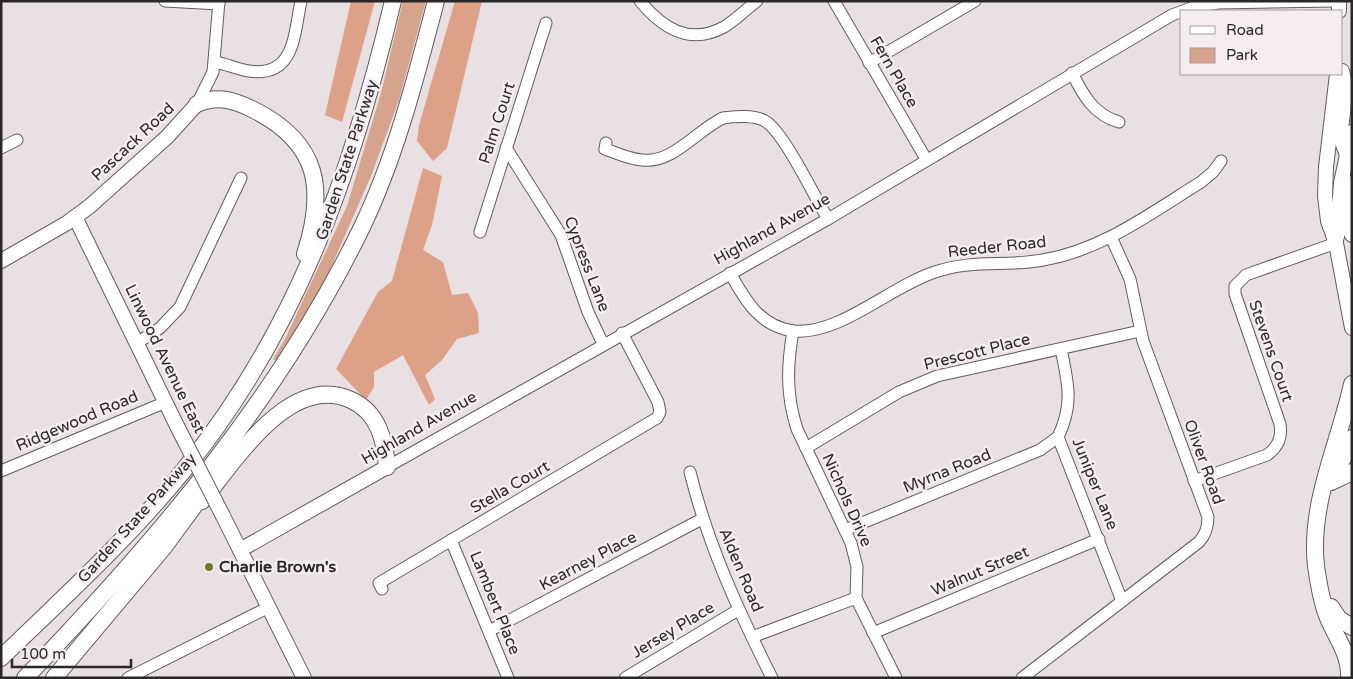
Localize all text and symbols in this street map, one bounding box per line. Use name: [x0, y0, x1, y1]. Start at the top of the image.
legend: [1180, 10, 1343, 75]
text: Road: [1226, 21, 1264, 39]
street label: Fern Place: [866, 33, 922, 111]
text: Park: [1226, 46, 1258, 64]
street label: Garden State Parkway: [312, 77, 383, 243]
street label: Palm Court: [474, 80, 520, 166]
street label: Pascack Road: [87, 98, 179, 186]
street label: Highland Avenue: [710, 189, 834, 269]
street label: Cypress Lane: [560, 214, 614, 314]
street label: Reeder Road: [947, 232, 1047, 262]
street label: Linwood Avenue East: [120, 281, 210, 437]
street label: Stevens Court: [1244, 298, 1298, 404]
street label: Prescott Place: [922, 329, 1032, 375]
street label: Ridgewood Road: [13, 386, 141, 456]
street label: Highland Avenue: [358, 387, 480, 469]
street label: Oliver Road: [1179, 417, 1229, 507]
street label: Juniper Lane: [1067, 435, 1123, 533]
street label: Myrna Road: [900, 444, 994, 498]
street label: Garden State Parkway: [73, 449, 201, 587]
street label: Nichols Drive: [818, 450, 876, 550]
street label: Stella Court: [467, 456, 553, 518]
street label: Alden Road: [714, 525, 768, 615]
street label: Kearney Place: [536, 527, 640, 595]
street label: Walnut Street: [928, 541, 1032, 601]
street label: Lambert Place: [465, 548, 525, 658]
place label: Charlie Brown's: [219, 557, 337, 577]
marker: Charlie Brown's: [203, 561, 215, 573]
street label: Jersey Place: [628, 597, 718, 663]
scale bar: [12, 636, 131, 668]
text: 100 m: [20, 645, 66, 663]

